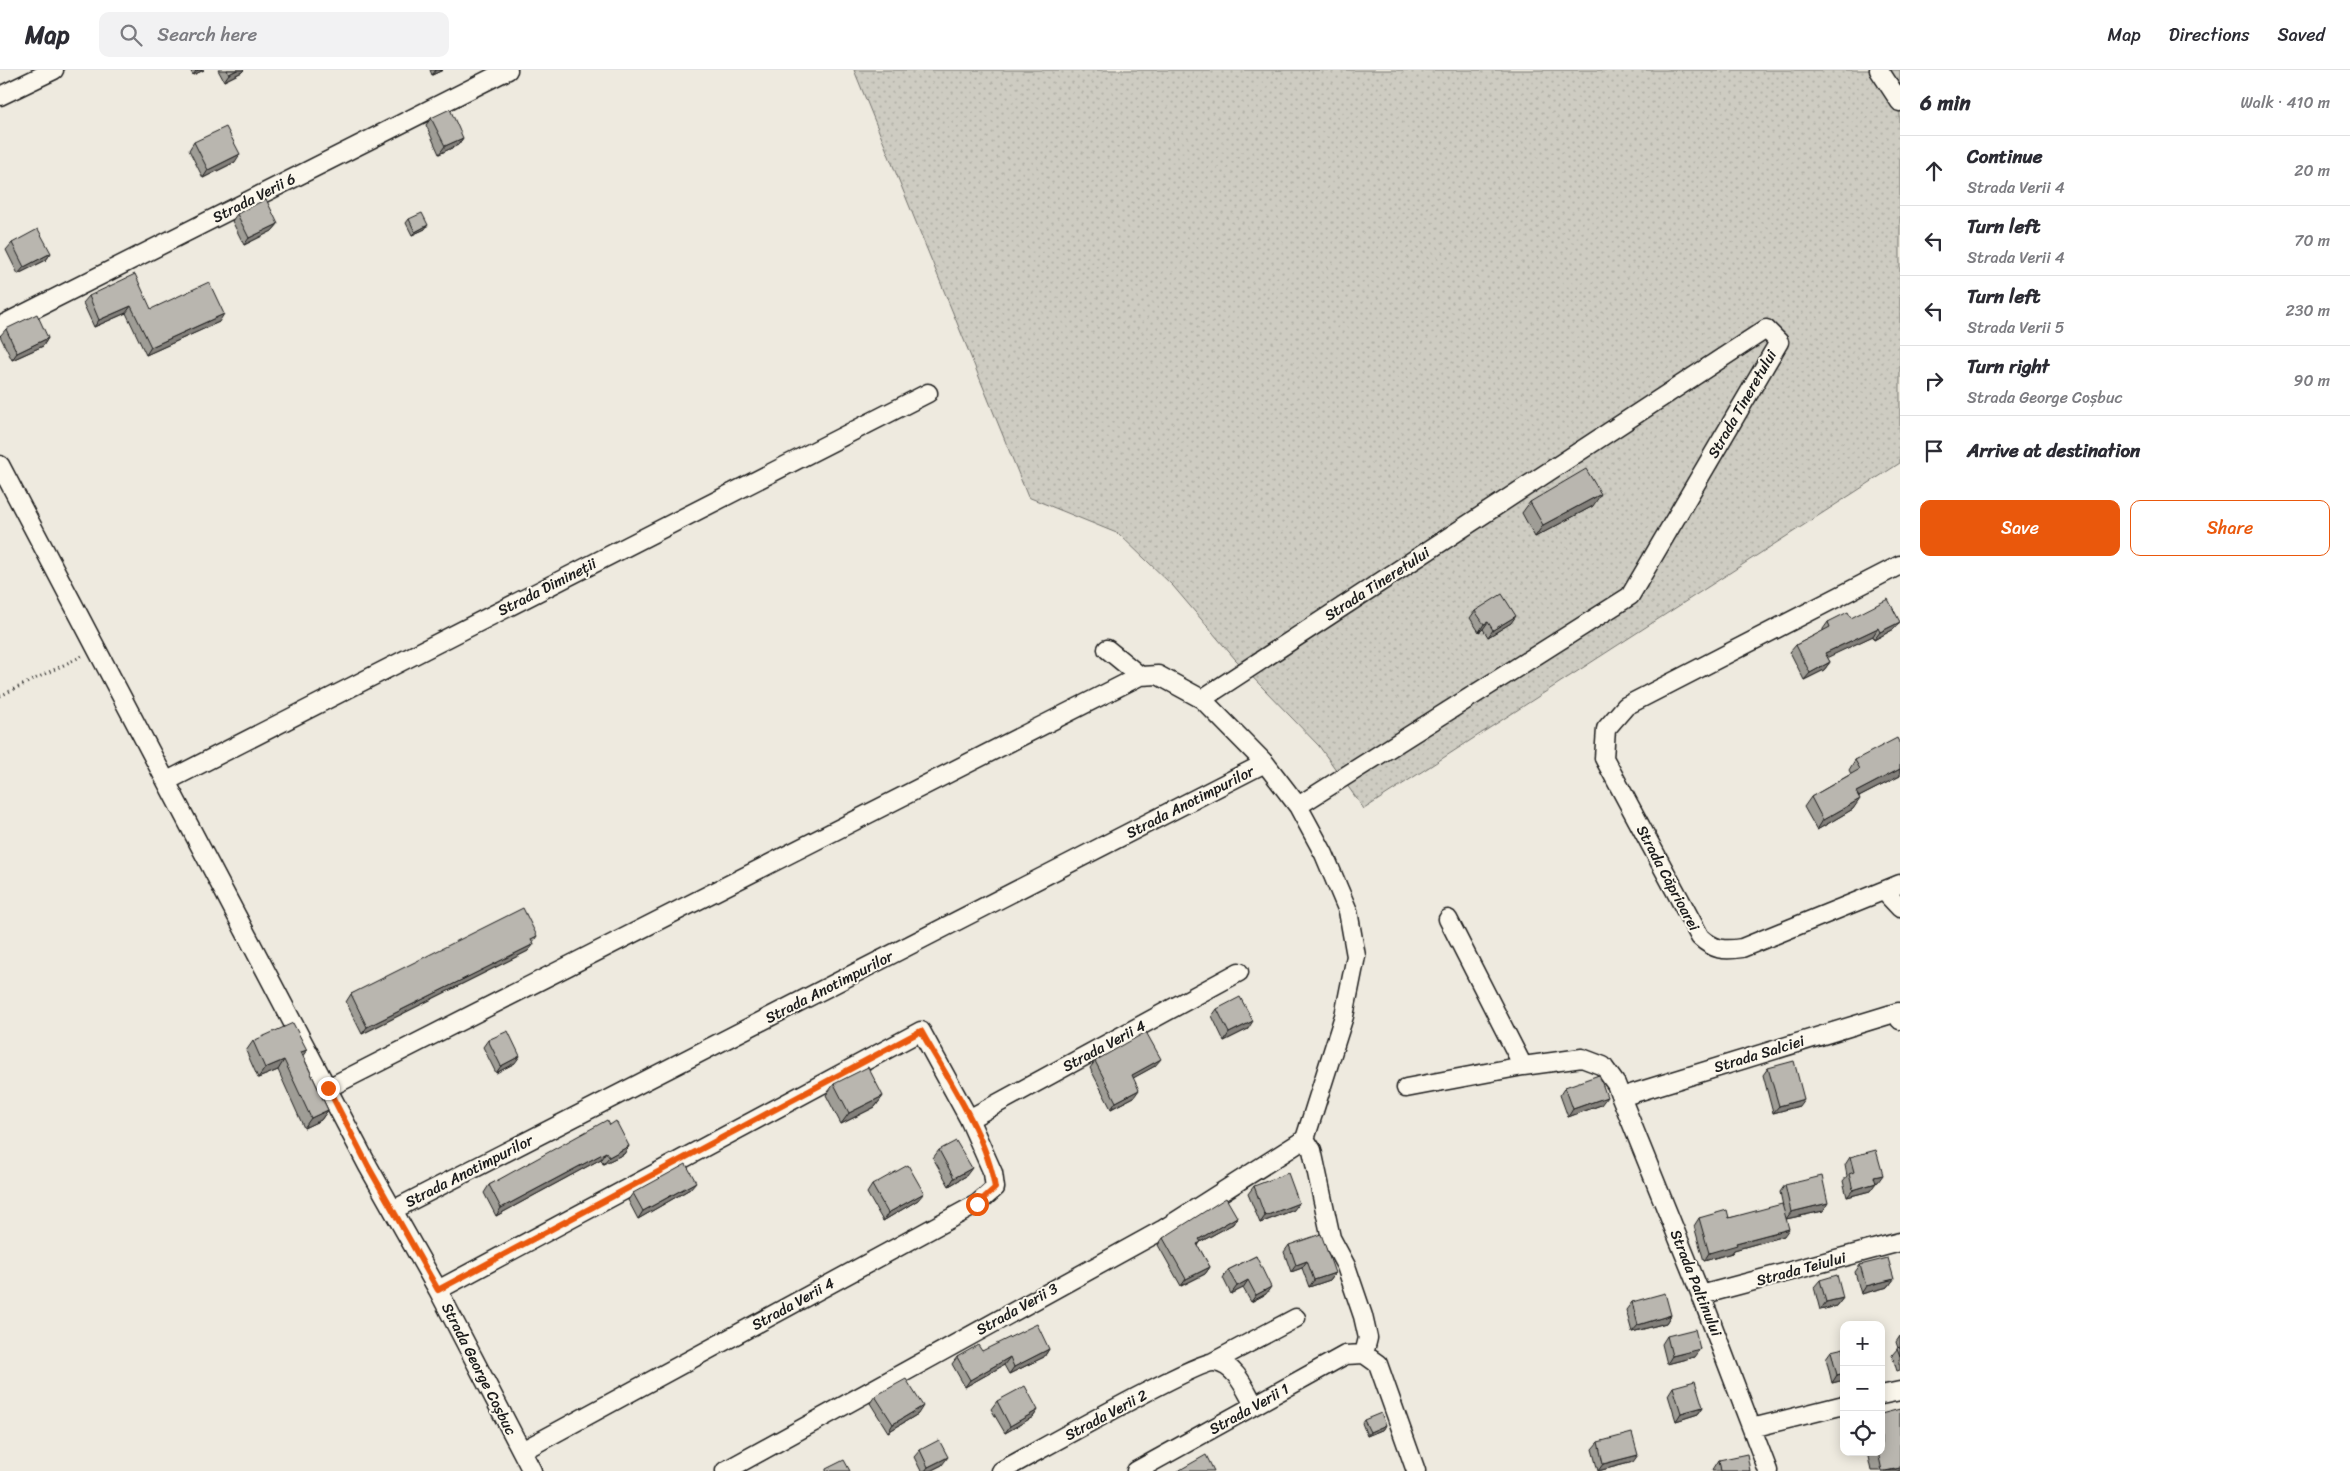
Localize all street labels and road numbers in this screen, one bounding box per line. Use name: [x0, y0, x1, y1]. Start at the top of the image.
street label: Strada Verii 6: [208, 166, 300, 230]
street label: Strada Tineretului: [1700, 344, 1784, 463]
street label: Strada Tineretului: [1319, 539, 1436, 628]
street label: Strada Dimineții: [493, 550, 602, 623]
street label: Strada Anotimpurilor: [1121, 758, 1259, 846]
street label: Strada Căprioarei: [1629, 820, 1707, 936]
street label: Strada Anotimpurilor: [760, 943, 898, 1031]
street label: Strada Verii 4: [1057, 1013, 1151, 1079]
street label: Strada Salciei: [1710, 1028, 1808, 1080]
street label: Strada Anotimpurilor: [400, 1127, 538, 1215]
street label: Strada Paltinului: [1663, 1226, 1730, 1341]
street label: Strada Teiului: [1753, 1244, 1850, 1293]
street label: Strada Verii 4: [747, 1270, 839, 1338]
street label: Strada Verii 3: [971, 1276, 1063, 1342]
street label: Strada George Coșbuc: [434, 1298, 524, 1440]
street label: Strada Verii 1: [1204, 1376, 1294, 1442]
street label: Strada Verii 2: [1060, 1382, 1153, 1448]

